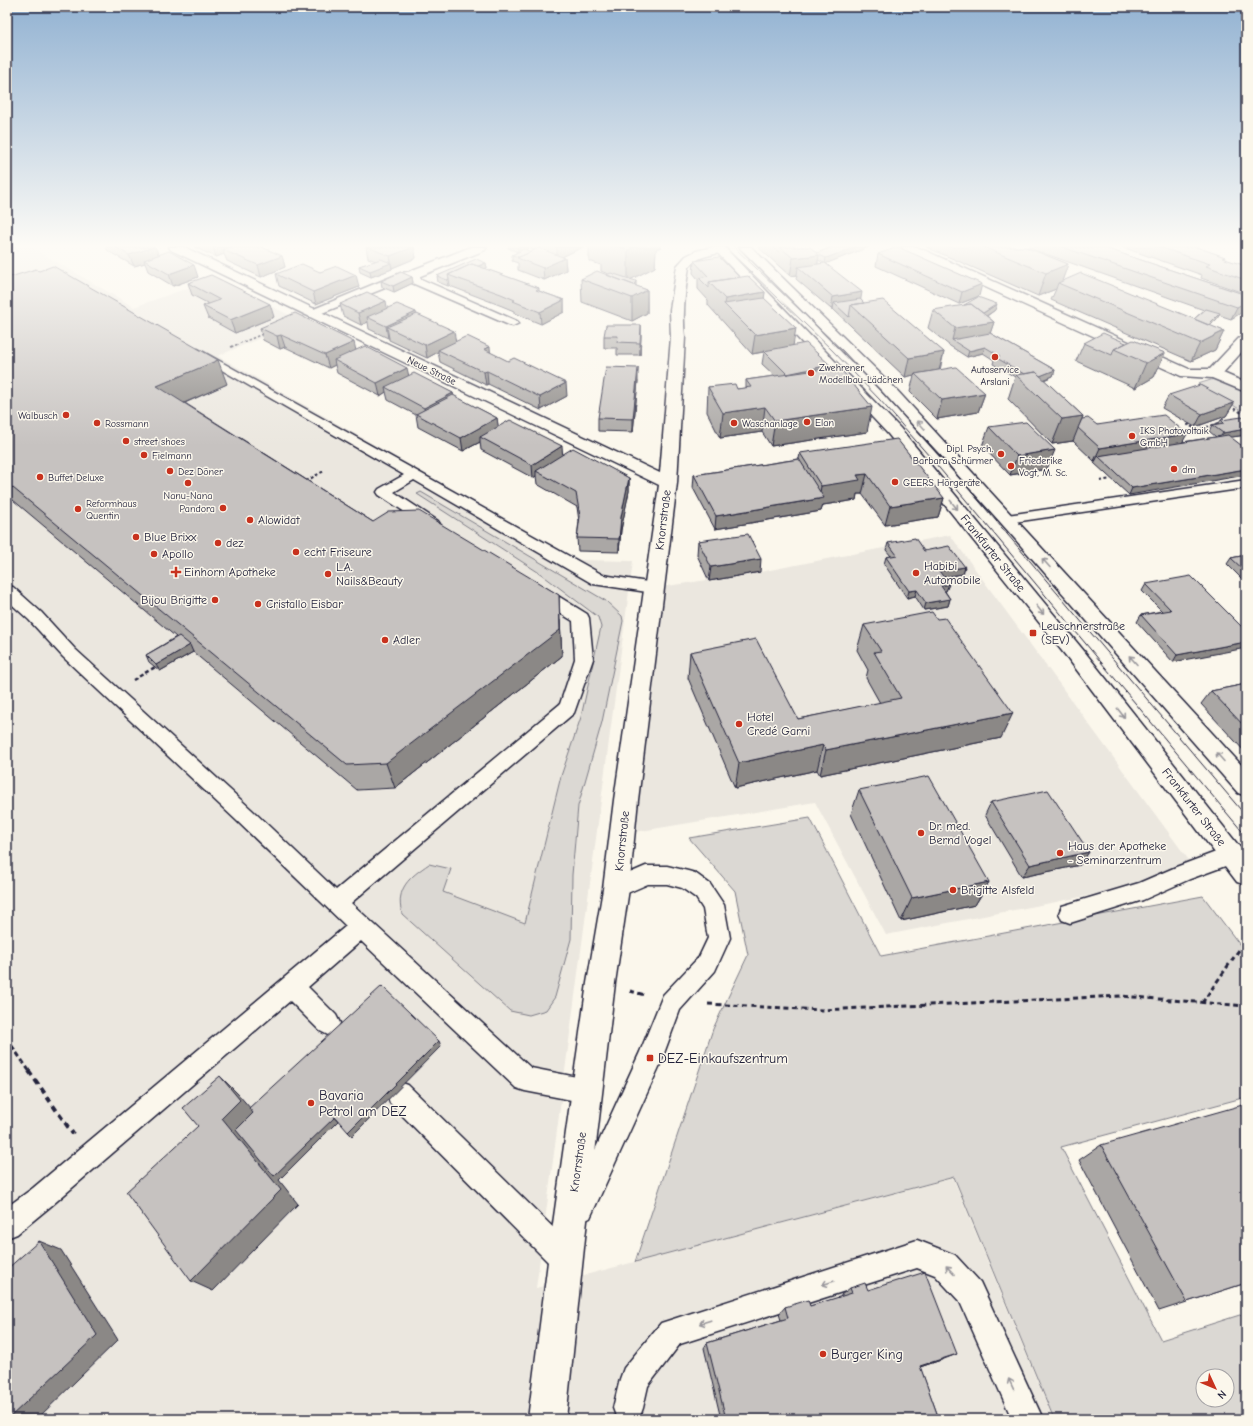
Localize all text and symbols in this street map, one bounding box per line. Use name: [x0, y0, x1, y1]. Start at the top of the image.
marker: Autoservice Arslani: [990, 352, 1000, 362]
street label: Neue Straße: [405, 354, 458, 388]
place label: Zwehrener Modellbau-Lädchen: [819, 362, 903, 386]
place label: Autoservice Arslani: [971, 364, 1019, 388]
marker: Zwehrener Modellbau-Lädchen: [806, 368, 816, 378]
place label: Walbusch: [18, 410, 58, 422]
marker: Walbusch: [61, 410, 71, 420]
marker: Elan: [802, 417, 812, 427]
place label: Elan: [815, 417, 834, 429]
marker: Rossmann: [92, 418, 102, 428]
place label: Rossmann: [105, 418, 149, 430]
marker: Waschanlage: [729, 418, 739, 428]
place label: Waschanlage: [742, 418, 798, 430]
one-way arrow: [917, 420, 926, 430]
place label: IKS Photovoltaik GmbH: [1140, 425, 1209, 449]
marker: IKS Photovoltaik GmbH: [1127, 431, 1137, 441]
marker: street shoes: [121, 436, 131, 446]
place label: street shoes: [134, 436, 185, 448]
place label: Dipl. Psych. Barbara Schürmer: [913, 443, 993, 467]
marker: Dipl. Psych. Barbara Schürmer: [996, 449, 1006, 459]
marker: Fielmann: [139, 450, 149, 460]
place label: Fielmann: [152, 450, 192, 462]
place label: Friederike Vogt, M. Sc.: [1019, 455, 1068, 479]
marker: Friederike Vogt, M. Sc.: [1006, 461, 1016, 471]
marker: dm: [1169, 464, 1179, 474]
place label: dm: [1182, 464, 1196, 476]
marker: Dez Döner: [165, 466, 175, 476]
place label: Dez Döner: [178, 466, 223, 478]
marker: Buffet Deluxe: [35, 472, 45, 482]
place label: Buffet Deluxe: [48, 472, 104, 484]
marker: GEERS Hörgeräte: [890, 477, 900, 487]
place label: GEERS Hörgeräte: [903, 477, 980, 489]
marker: Nanu-Nana: [183, 478, 193, 488]
street label: Knorrstraße: [652, 489, 674, 551]
place label: Nanu-Nana: [164, 490, 212, 502]
place label: Reformhaus Quentin: [86, 498, 137, 522]
one-way arrow: [950, 500, 959, 510]
place label: Pandora: [180, 503, 215, 515]
marker: Pandora: [218, 503, 228, 513]
marker: Reformhaus Quentin: [73, 504, 83, 514]
street label: Frankfurter Straße: [958, 512, 1028, 594]
place label: Alowidat: [258, 513, 300, 527]
marker: Alowidat: [245, 515, 255, 525]
place label: Blue Brixx: [144, 530, 197, 544]
marker: Blue Brixx: [131, 532, 141, 542]
place label: dez: [226, 536, 244, 550]
marker: dez: [213, 538, 223, 548]
place label: echt Friseure: [304, 545, 372, 559]
place label: Apollo: [162, 547, 193, 561]
marker: echt Friseure: [291, 547, 301, 557]
marker: Apollo: [149, 549, 159, 559]
one-way arrow: [1042, 558, 1051, 568]
place label: Habibi Automobile: [924, 559, 981, 587]
place label: L.A. Nails&Beauty: [336, 560, 403, 588]
place label: Einhorn Apotheke: [184, 565, 276, 579]
marker: Einhorn Apotheke: [171, 567, 181, 577]
marker: Habibi Automobile: [911, 568, 921, 578]
marker: L.A. Nails&Beauty: [323, 569, 333, 579]
place label: Bijou Brigitte: [141, 593, 207, 607]
marker: Bijou Brigitte: [210, 595, 220, 605]
place label: Cristallo Eisbar: [266, 597, 343, 611]
marker: Cristallo Eisbar: [253, 599, 263, 609]
one-way arrow: [1036, 605, 1044, 616]
place label: Leuschnerstraße (SEV): [1041, 619, 1125, 647]
marker: Leuschnerstraße (SEV): [1028, 628, 1038, 638]
place label: Adler: [393, 633, 420, 647]
marker: Adler: [380, 635, 390, 645]
one-way arrow: [1128, 655, 1138, 665]
one-way arrow: [1116, 707, 1125, 718]
place label: Hotel Credé Garni: [747, 710, 810, 738]
marker: Hotel Credé Garni: [734, 719, 744, 729]
one-way arrow: [1216, 752, 1225, 762]
street label: Frankfurter Straße: [1159, 765, 1229, 849]
street label: Knorrstraße: [612, 810, 632, 872]
place label: Dr. med. Bernd Vogel: [929, 819, 991, 847]
marker: Dr. med. Bernd Vogel: [916, 828, 926, 838]
place label: Haus der Apotheke - Seminarzentrum: [1068, 839, 1166, 867]
marker: Haus der Apotheke - Seminarzentrum: [1055, 848, 1065, 858]
place label: Brigitte Alsfeld: [961, 883, 1034, 897]
marker: Brigitte Alsfeld: [948, 885, 958, 895]
place label: DEZ-Einkaufszentrum: [658, 1050, 788, 1067]
marker: DEZ-Einkaufszentrum: [645, 1053, 655, 1063]
place label: Bavaria Petrol am DEZ: [319, 1087, 407, 1120]
marker: Bavaria Petrol am DEZ: [306, 1098, 316, 1108]
street label: Knorrstraße: [567, 1131, 589, 1193]
one-way arrow: [945, 1265, 955, 1275]
one-way arrow: [822, 1280, 835, 1287]
one-way arrow: [698, 1319, 711, 1326]
place label: Burger King: [831, 1346, 903, 1363]
marker: Burger King: [818, 1349, 828, 1359]
north arrow: [1195, 1368, 1235, 1408]
one-way arrow: [1007, 1378, 1014, 1390]
text: N: [1215, 1387, 1229, 1402]

